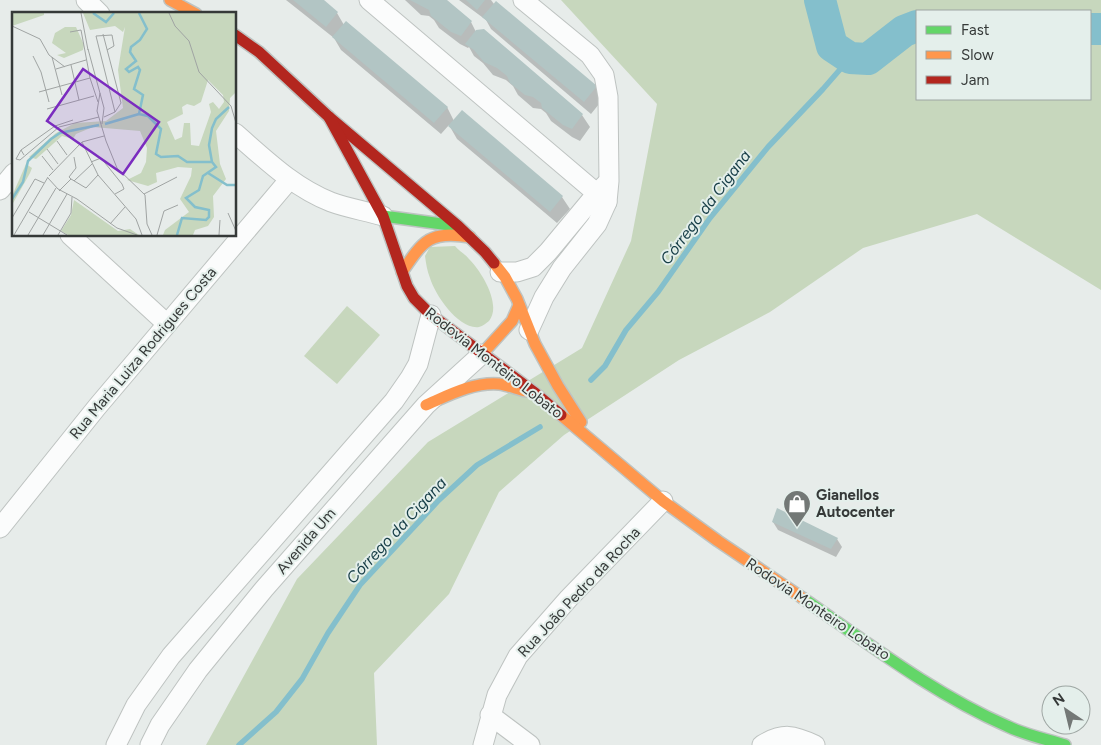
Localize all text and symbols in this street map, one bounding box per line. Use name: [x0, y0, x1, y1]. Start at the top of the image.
legend: [916, 10, 1091, 100]
inset map: [12, 12, 236, 236]
text: Fast: [961, 21, 990, 39]
text: Slow: [961, 46, 994, 64]
text: Jam: [961, 71, 989, 89]
water label: Córrego da Cigana: [656, 146, 755, 268]
street label: Rua Maria Luiza Rodrigues Costa: [66, 263, 220, 443]
street label: Rodovia Monteiro Lobato: [422, 304, 567, 423]
water label: Córrego da Cigana: [342, 473, 450, 587]
place label: Gianellos Autocenter: [816, 486, 895, 521]
shop icon: Gianellos Autocenter: [782, 489, 812, 528]
street label: Avenida Um: [273, 504, 339, 578]
street label: Rua João Pedro da Rocha: [514, 523, 644, 661]
street label: Rodovia Monteiro Lobato: [743, 554, 894, 664]
north arrow: [1041, 685, 1091, 735]
text: N: [1050, 690, 1068, 710]

